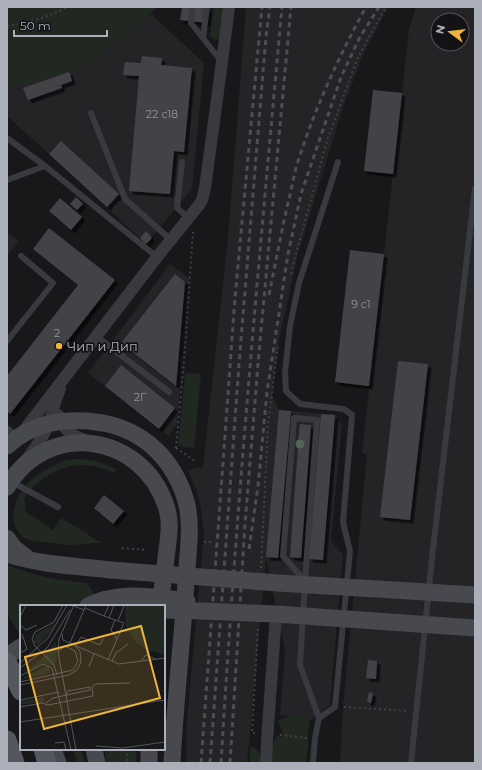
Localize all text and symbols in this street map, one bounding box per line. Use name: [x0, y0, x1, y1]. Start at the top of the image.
scale bar: [14, 12, 107, 38]
north arrow: [430, 12, 470, 52]
text: 50 m: [20, 18, 51, 33]
text: N: [432, 23, 448, 36]
house number: 22 с18: [146, 107, 178, 121]
house number: 9 с1: [351, 297, 371, 311]
house number: 2: [54, 326, 60, 340]
place label: Чип и Дип: [67, 338, 138, 354]
marker: Чип и Дип: [54, 341, 64, 351]
house number: 2Г: [134, 390, 147, 404]
inset map: [20, 605, 165, 750]

